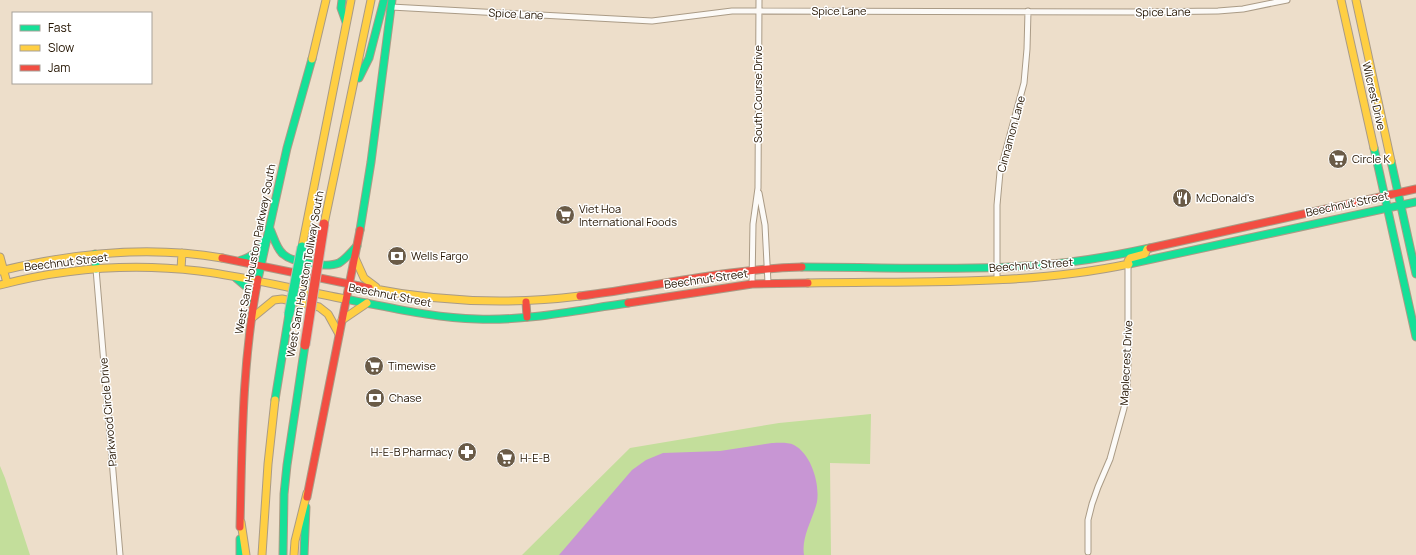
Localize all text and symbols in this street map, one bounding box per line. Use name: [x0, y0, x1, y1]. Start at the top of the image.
street label: Spice Lane: [811, 3, 867, 18]
street label: Spice Lane: [1135, 4, 1191, 19]
street label: Spice Lane: [488, 5, 544, 22]
legend: [12, 12, 152, 84]
text: Fast: [48, 19, 72, 36]
text: Slow: [48, 39, 74, 56]
street label: South Course Drive: [750, 45, 765, 143]
text: Jam: [48, 59, 70, 76]
street label: Wilcrest Drive: [1359, 60, 1390, 132]
street label: Cinnamon Lane: [993, 93, 1028, 174]
supermarket icon: Circle K: [1327, 148, 1349, 170]
place label: Circle K: [1352, 151, 1390, 166]
street label: West Sam Houston Parkway South: [231, 162, 278, 335]
restaurant icon: McDonald's: [1171, 187, 1193, 209]
street label: Beechnut Street: [1304, 187, 1390, 220]
street label: West Sam Houston Tollway South: [282, 190, 327, 358]
place label: McDonald's: [1196, 190, 1254, 205]
place label: Viet Hoa International Foods: [579, 201, 677, 229]
supermarket icon: Viet Hoa International Foods: [554, 204, 576, 226]
bank icon: Wells Fargo: [386, 245, 408, 267]
place label: Wells Fargo: [411, 248, 469, 263]
street label: Beechnut Street: [23, 249, 109, 274]
street label: Beechnut Street: [988, 254, 1073, 275]
street label: Beechnut Street: [663, 265, 749, 292]
street label: Beechnut Street: [347, 279, 433, 310]
street label: Maplecrest Drive: [1116, 319, 1135, 406]
supermarket icon: Timewise: [363, 355, 385, 377]
street label: Parkwood Circle Drive: [95, 357, 120, 467]
place label: Timewise: [388, 358, 436, 373]
bank icon: Chase: [364, 387, 386, 409]
place label: Chase: [389, 390, 422, 405]
pharmacy icon: H-E-B Pharmacy: [456, 441, 478, 463]
place label: H-E-B Pharmacy: [371, 444, 453, 459]
supermarket icon: H-E-B: [495, 447, 517, 469]
place label: H-E-B: [520, 450, 550, 465]

